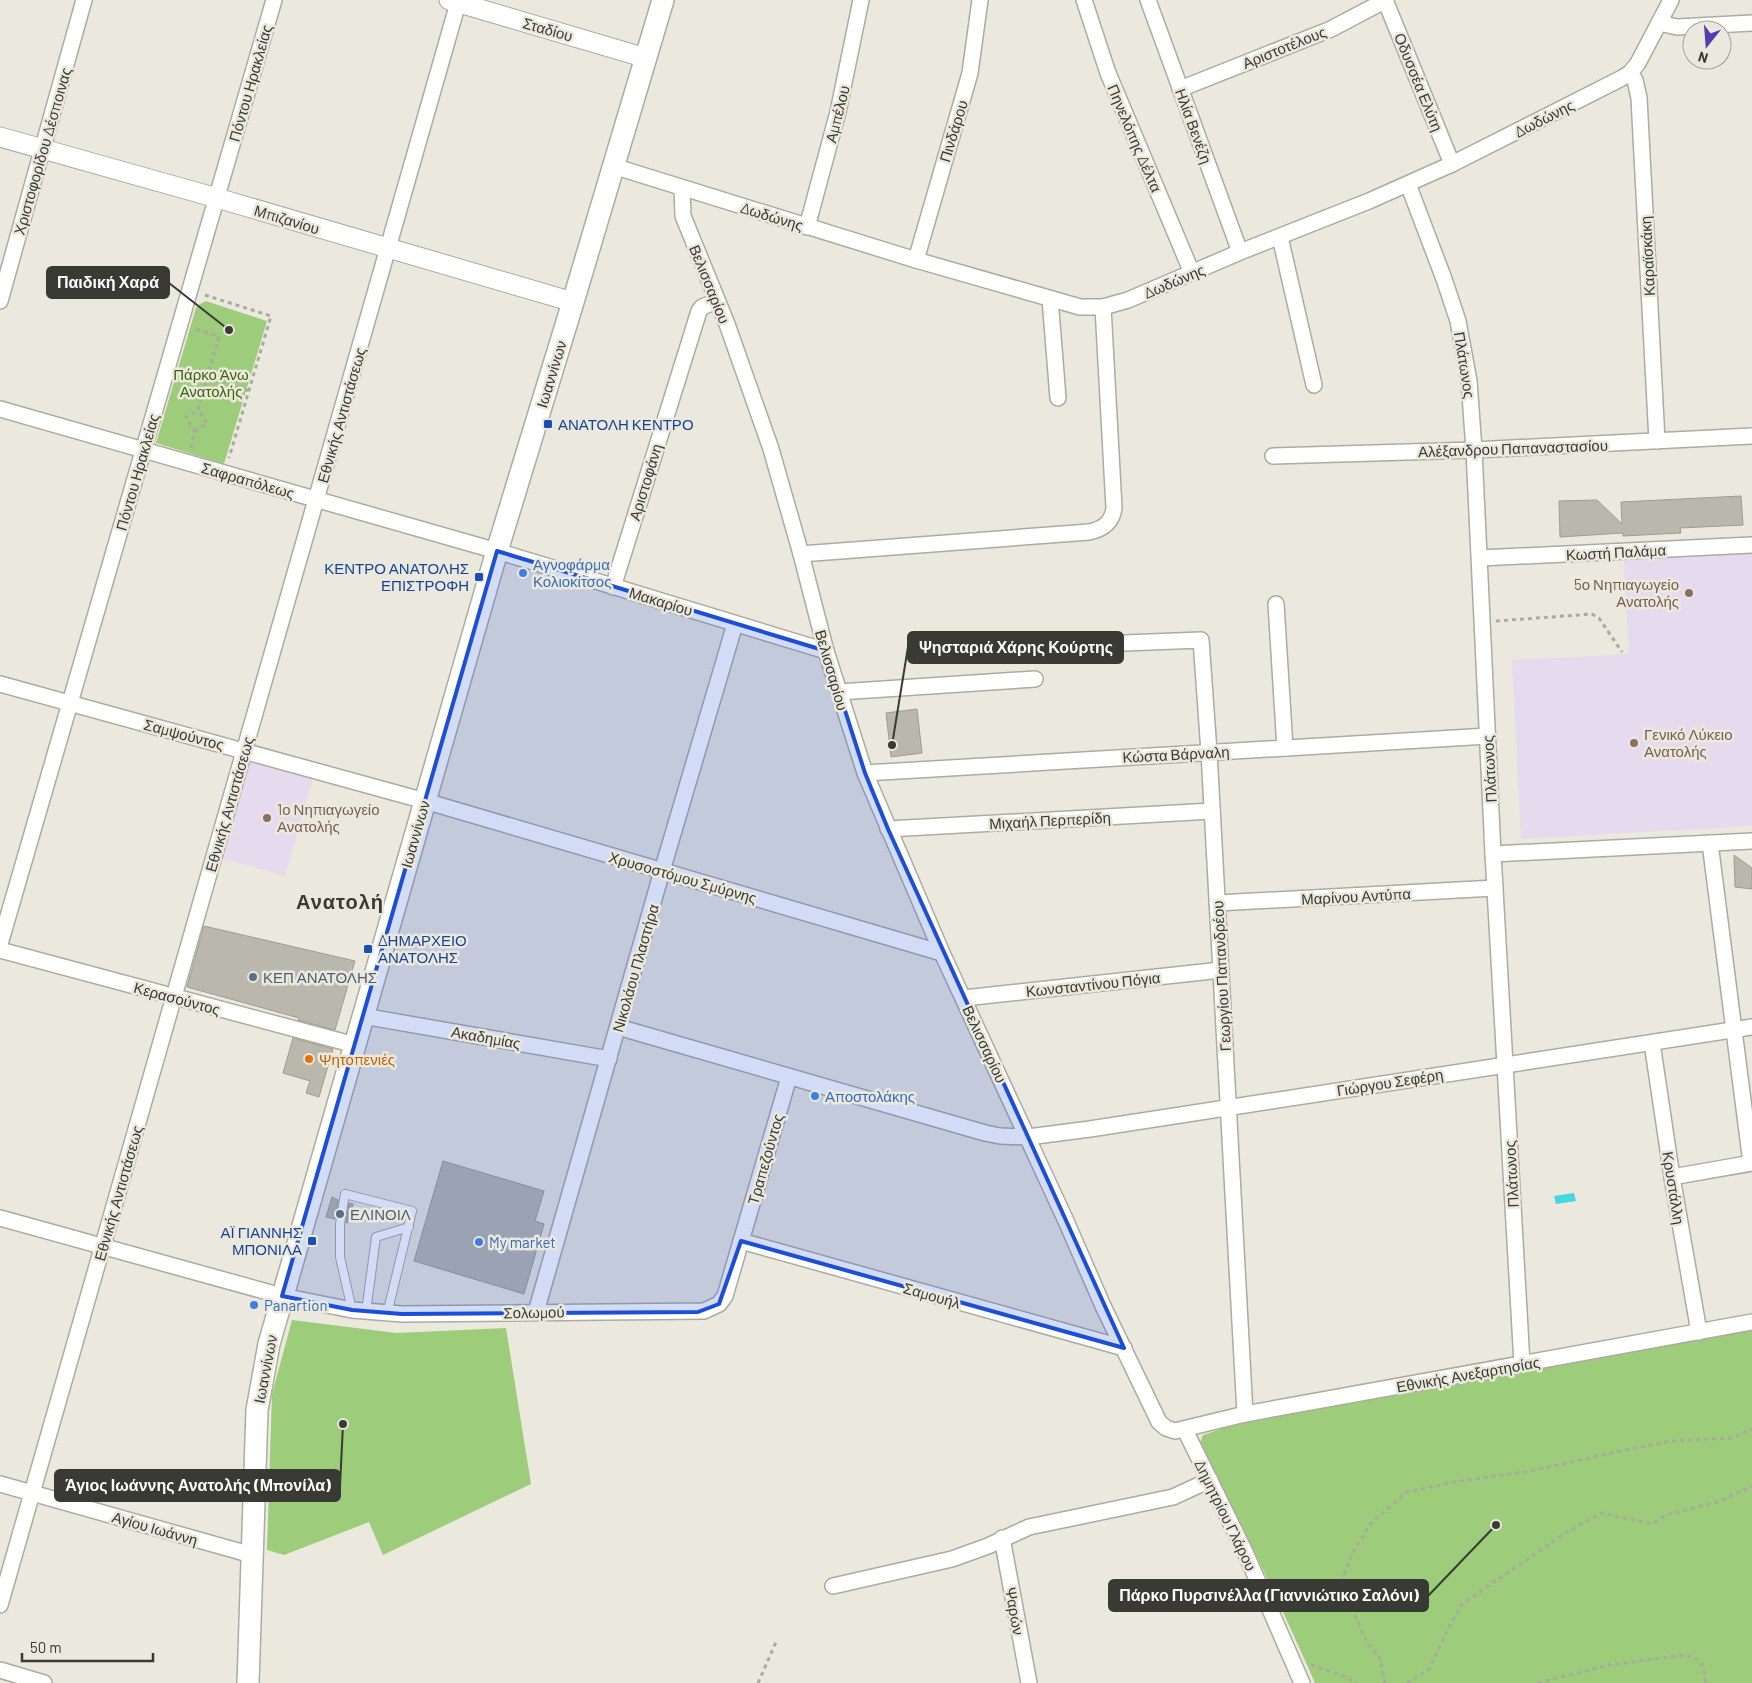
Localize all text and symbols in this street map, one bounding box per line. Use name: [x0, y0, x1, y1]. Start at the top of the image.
street label: Σταδίου: [521, 13, 575, 45]
north arrow: [1682, 20, 1732, 70]
street label: Πόντου Ηρακλείας: [225, 22, 275, 144]
street label: Αριστοτέλους: [1240, 22, 1328, 72]
street label: Οδυσσέα Ελύτη: [1391, 30, 1447, 134]
text: N: [1696, 48, 1710, 67]
street label: Χριστοφορίδου Δέσποινας: [9, 65, 75, 237]
street label: Πηνελόπης Δέλτα: [1104, 81, 1166, 195]
street label: Αμπέλου: [821, 83, 853, 145]
street label: Ηλία Βενέζη: [1172, 86, 1216, 166]
street label: Δωδώνης: [1511, 95, 1577, 141]
street label: Πινδάρου: [935, 98, 971, 164]
street label: Δωδώνης: [739, 198, 805, 234]
street label: Μπιζανίου: [252, 201, 322, 237]
street label: Καραϊσκάκη: [1636, 216, 1658, 296]
street label: Βελισσαρίου: [686, 242, 734, 326]
street label: Δωδώνης: [1141, 260, 1207, 302]
callout: Παιδική Χαρά: [47, 267, 169, 298]
text: Παιδική Χαρά: [57, 272, 159, 291]
street label: Πλάτωνος: [1451, 330, 1479, 400]
street label: Ιωαννίνων: [532, 338, 570, 410]
street label: Εθνικής Αντιστάσεως: [313, 345, 369, 485]
park label: Πάρκο Άνω Ανατολής: [173, 365, 249, 400]
street label: Πόντου Ηρακλείας: [112, 411, 162, 533]
place label: ΑΝΑΤΟΛΗ ΚΕΝΤΡΟ: [558, 415, 694, 433]
marker: ΑΝΑΤΟΛΗ ΚΕΝΤΡΟ: [542, 418, 554, 430]
street label: Αλέξανδρου Παπαναστασίου: [1418, 436, 1608, 460]
street label: Αριστοφάνη: [625, 441, 665, 523]
street label: Σαφραπόλεως: [199, 458, 297, 502]
street label: Κωστή Παλάμα: [1565, 540, 1667, 564]
place label: Αγνοφάρμα Κολιοκίτσος: [533, 555, 611, 590]
place label: ΚΕΝΤΡΟ ΑΝΑΤΟΛΗΣ ΕΠΙΣΤΡΟΦΗ: [324, 559, 469, 594]
marker: Αγνοφάρμα Κολιοκίτσος: [517, 567, 529, 579]
marker: ΚΕΝΤΡΟ ΑΝΑΤΟΛΗΣ ΕΠΙΣΤΡΟΦΗ: [473, 571, 485, 583]
place label: 5ο Νηπιαγωγείο Ανατολής: [1574, 575, 1679, 610]
street label: Μακαρίου: [627, 583, 695, 619]
marker: 5ο Νηπιαγωγείο Ανατολής: [1683, 587, 1695, 599]
street label: Βελισσαρίου: [812, 628, 852, 712]
callout: Ψησταριά Χάρης Κούρτης: [908, 632, 1123, 663]
text: Ψησταριά Χάρης Κούρτης: [919, 637, 1113, 657]
street label: Σαμψούντος: [142, 715, 226, 753]
place label: Γενικό Λύκειο Ανατολής: [1644, 725, 1733, 760]
street label: Εθνικής Αντιστάσεως: [201, 734, 257, 874]
street label: Πλάτωνος: [1478, 735, 1500, 803]
marker: Γενικό Λύκειο Ανατολής: [1628, 737, 1640, 749]
street label: Κώστα Βάρναλη: [1122, 742, 1230, 766]
street label: Ιωαννίνων: [397, 798, 433, 870]
place label: 1ο Νηπιαγωγείο Ανατολής: [277, 800, 380, 835]
street label: Μιχαήλ Περπερίδη: [989, 808, 1111, 832]
marker: 1ο Νηπιαγωγείο Ανατολής: [261, 812, 273, 824]
street label: Χρυσοστόμου Σμύρνης: [607, 847, 759, 907]
street label: Μαρίνου Αντύπα: [1301, 884, 1412, 908]
district label: Ανατολή: [296, 889, 384, 913]
street label: Γεωργίου Παπανδρέου: [1208, 900, 1234, 1052]
street label: Νικολάου Πλαστήρα: [608, 902, 662, 1034]
place label: ΔΗΜΑΡΧΕΙΟ ΑΝΑΤΟΛΗΣ: [378, 931, 467, 966]
marker: ΔΗΜΑΡΧΕΙΟ ΑΝΑΤΟΛΗΣ: [362, 943, 374, 955]
place label: ΚΕΠ ΑΝΑΤΟΛΗΣ: [263, 968, 377, 986]
street label: Κωνσταντίνου Πόγια: [1025, 968, 1161, 1000]
marker: ΚΕΠ ΑΝΑΤΟΛΗΣ: [247, 971, 259, 983]
street label: Κερασούντος: [132, 978, 222, 1018]
street label: Βελισσαρίου: [959, 1003, 1011, 1085]
street label: Ακαδημίας: [450, 1022, 522, 1052]
place label: Ψητοπενιές: [319, 1050, 395, 1068]
marker: Ψητοπενιές: [303, 1053, 315, 1065]
street label: Γιώργου Σεφέρη: [1336, 1065, 1444, 1099]
place label: Αποστολάκης: [825, 1087, 915, 1105]
marker: Αποστολάκης: [809, 1090, 821, 1102]
street label: Τραπεζούντος: [743, 1111, 787, 1207]
street label: Εθνικής Αντιστάσεως: [90, 1123, 146, 1263]
street label: Πλάτωνος: [1500, 1140, 1522, 1208]
street label: Κρυστάλλη: [1659, 1150, 1689, 1226]
place label: ΕΛΙΝΟΙΛ: [350, 1205, 411, 1223]
marker: ΕΛΙΝΟΙΛ: [334, 1208, 346, 1220]
place label: ΑΪ ΓΙΑΝΝΗΣ ΜΠΟΝΙΛΑ: [221, 1223, 302, 1258]
place label: My market: [489, 1233, 556, 1251]
marker: ΑΪ ΓΙΑΝΝΗΣ ΜΠΟΝΙΛΑ: [306, 1235, 318, 1247]
marker: My market: [473, 1236, 485, 1248]
street label: Σαμουήλ: [901, 1278, 963, 1312]
place label: Panartion: [264, 1296, 327, 1314]
marker: Panartion: [248, 1299, 260, 1311]
street label: Σολωμού: [503, 1302, 565, 1322]
street label: Ιωαννίνων: [250, 1333, 280, 1405]
street label: Εθνικής Ανεξαρτησίας: [1395, 1353, 1541, 1395]
street label: Δημητρίου Γλάρου: [1191, 1457, 1261, 1573]
callout: Άγιος Ιωάννης Ανατολής (Μπονίλα): [55, 1470, 340, 1501]
text: Άγιος Ιωάννης Ανατολής (Μπονίλα): [65, 1475, 331, 1495]
street label: Αγίου Ιωάννη: [110, 1507, 200, 1549]
callout: Πάρκο Πυρσινέλλα (Γιαννιώτικο Σαλόνι): [1109, 1580, 1428, 1611]
text: Πάρκο Πυρσινέλλα (Γιαννιώτικο Σαλόνι): [1119, 1585, 1419, 1604]
street label: Ψαρών: [1002, 1586, 1028, 1636]
scale bar: [22, 1630, 154, 1662]
text: 50 m: [30, 1638, 62, 1656]

